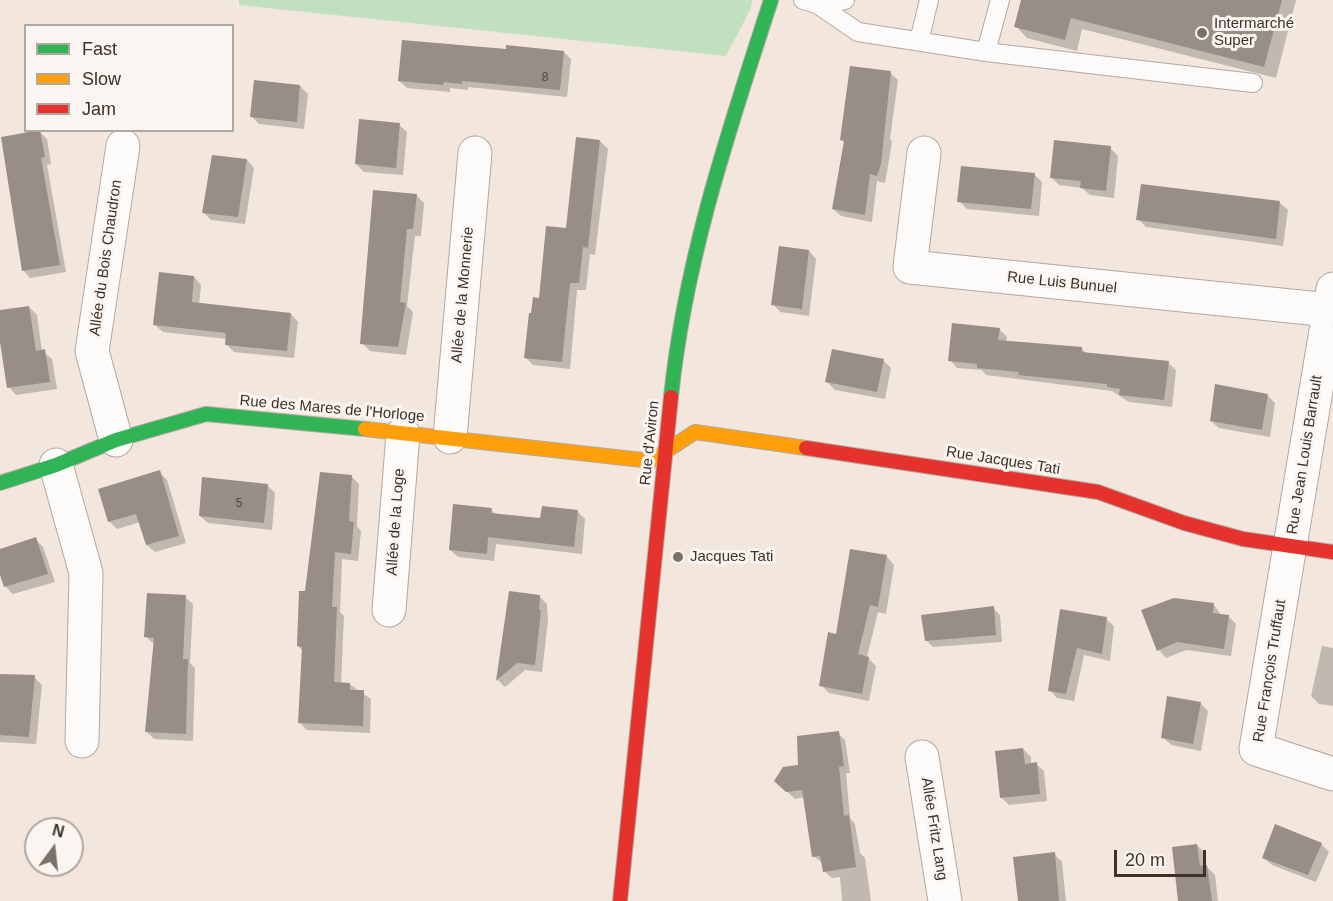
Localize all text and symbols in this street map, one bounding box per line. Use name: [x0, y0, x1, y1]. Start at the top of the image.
place label: Intermarché Super: [1214, 15, 1294, 50]
legend: [24, 24, 234, 132]
marker: Intermarché Super: [1195, 26, 1209, 40]
text: Fast: [82, 39, 117, 59]
text: Slow: [82, 69, 121, 89]
house number: 8: [542, 71, 548, 85]
text: Jam: [82, 99, 116, 119]
street label: Allée du Bois Chaudron: [86, 179, 126, 337]
street label: Allée de la Monnerie: [448, 226, 478, 364]
street label: Rue Luis Bunuel: [1006, 268, 1118, 298]
street label: Rue Jean Louis Barrault: [1284, 374, 1326, 536]
street label: Rue des Mares de l'Horloge: [239, 392, 425, 426]
street label: Rue d'Aviron: [637, 400, 663, 486]
street label: Rue Jacques Tati: [945, 443, 1061, 479]
street label: Allée de la Loge: [383, 468, 409, 576]
house number: 5: [236, 497, 242, 511]
place label: Jacques Tati: [690, 548, 773, 566]
marker: Jacques Tati: [671, 550, 685, 564]
street label: Rue François Truffaut: [1250, 598, 1290, 744]
street label: Allée Fritz Lang: [917, 776, 951, 882]
north arrow: [24, 817, 84, 877]
text: N: [50, 821, 66, 841]
scale bar: [1117, 838, 1208, 876]
text: 20 m: [1125, 850, 1165, 870]

